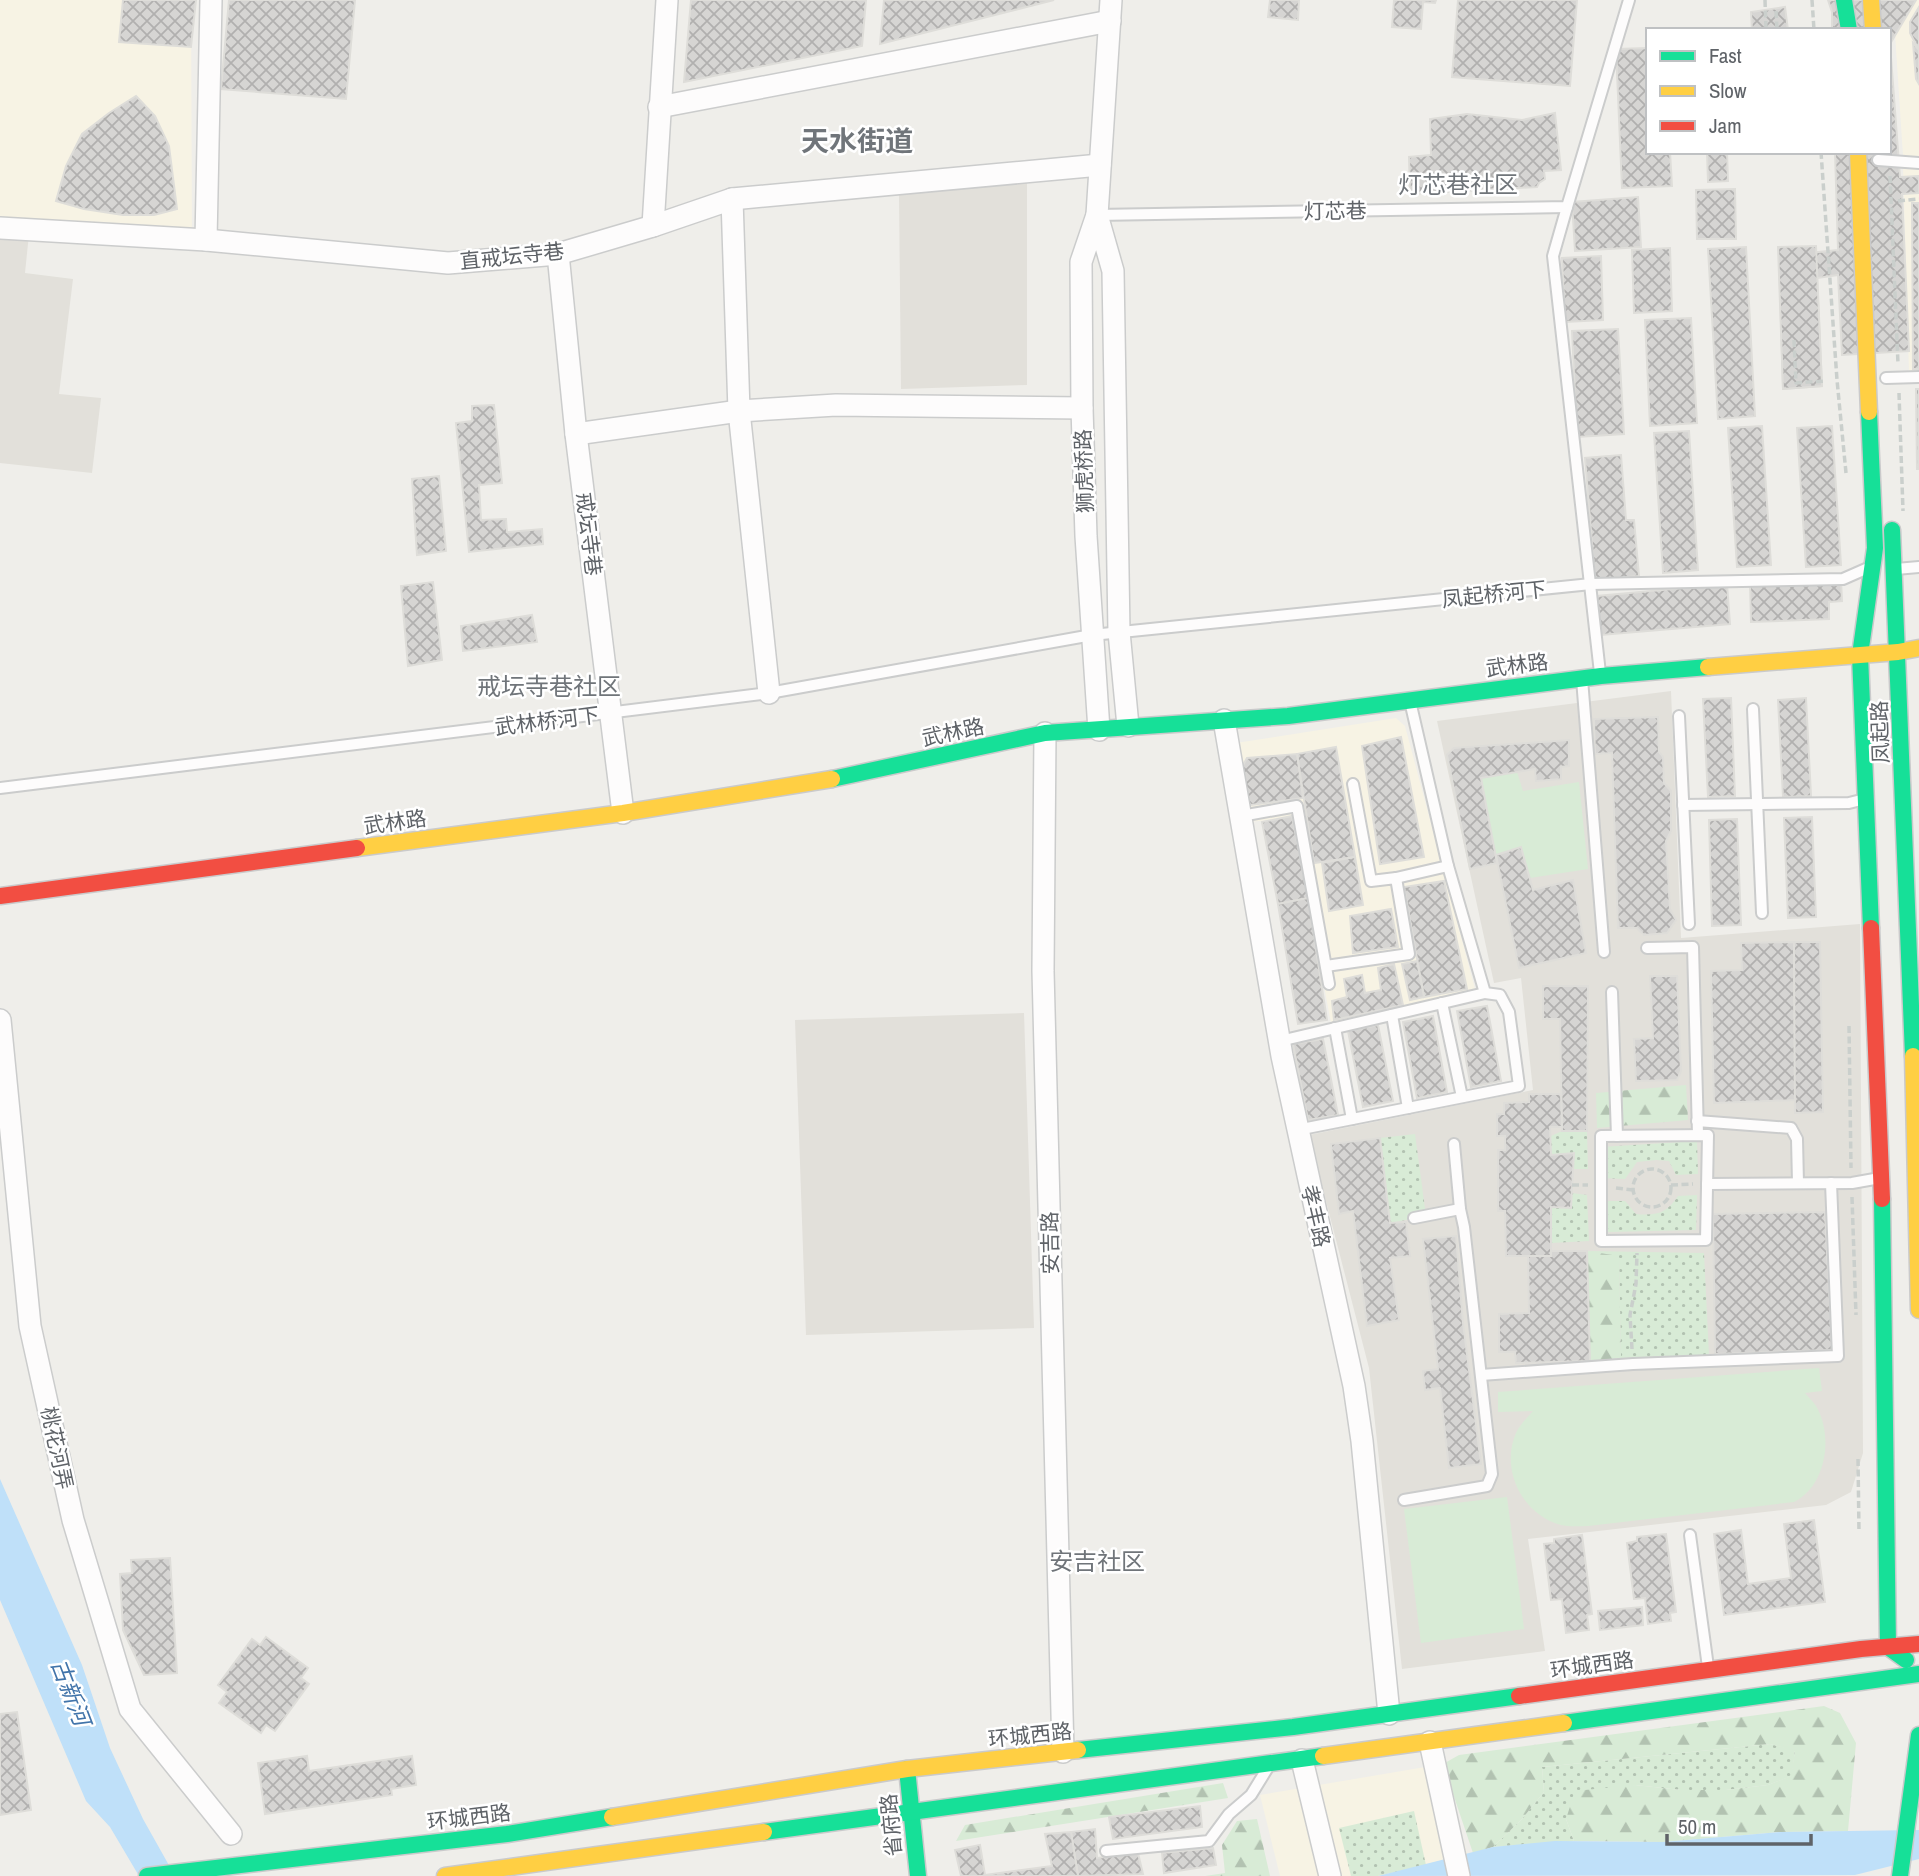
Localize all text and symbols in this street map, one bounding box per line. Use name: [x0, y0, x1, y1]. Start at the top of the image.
legend: [1646, 28, 1891, 154]
text: Fast: [1709, 41, 1742, 70]
text: Slow: [1709, 76, 1747, 105]
text: Jam: [1709, 111, 1742, 140]
district label: 天水街道: [801, 122, 913, 160]
district label: 灯芯巷社区: [1398, 168, 1518, 200]
street label: 灯芯巷: [1303, 196, 1367, 226]
street label: 直戒坛寺巷: [458, 236, 566, 276]
street label: 狮虎桥路: [1068, 429, 1100, 513]
street label: 戒坛寺巷: [569, 491, 609, 577]
street label: 凤起桥河下: [1440, 574, 1548, 614]
street label: 武林路: [1484, 647, 1550, 683]
district label: 戒坛寺巷社区: [477, 670, 621, 702]
street label: 武林桥河下: [493, 700, 601, 742]
street label: 凤起路: [1864, 700, 1896, 764]
street label: 武林路: [919, 711, 987, 753]
street label: 武林路: [362, 803, 428, 841]
street label: 孝丰路: [1295, 1182, 1337, 1250]
street label: 安吉路: [1035, 1211, 1065, 1275]
street label: 桃花河弄: [34, 1404, 80, 1492]
district label: 安吉社区: [1049, 1545, 1145, 1577]
street label: 环城西路: [1548, 1645, 1636, 1685]
water label: 古新河: [44, 1654, 99, 1733]
street label: 环城西路: [987, 1716, 1073, 1754]
street label: 省府路: [874, 1792, 908, 1858]
street label: 环城西路: [426, 1797, 512, 1837]
scale bar: [1667, 1802, 1811, 1846]
text: 50 m: [1678, 1812, 1716, 1841]

